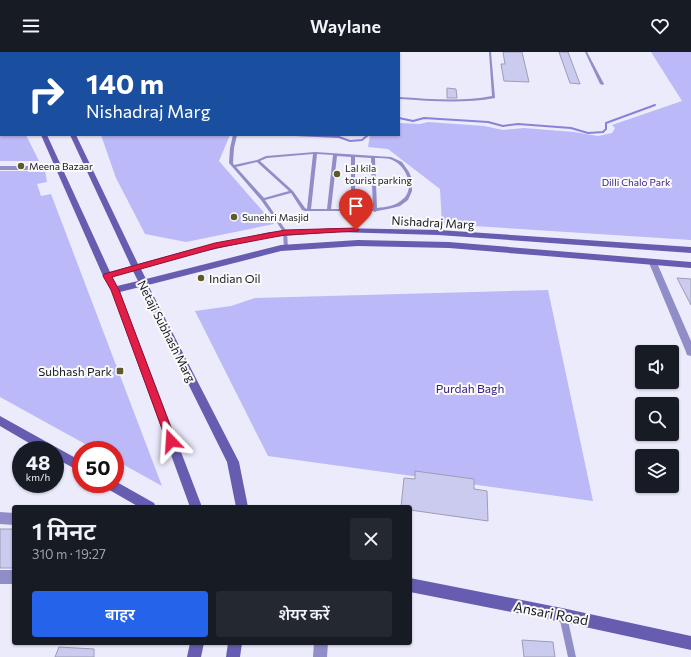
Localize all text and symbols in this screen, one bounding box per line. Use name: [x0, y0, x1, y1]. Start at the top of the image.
icon: menu: [20, 15, 42, 37]
text: Waylane: [310, 15, 381, 37]
icon: heart: [649, 15, 671, 37]
text: 140 m: [86, 66, 164, 100]
icon: right: [20, 68, 72, 120]
text: Nishadraj Marg: [86, 100, 210, 122]
place label: Meena Bazaar: [29, 160, 93, 172]
marker: Meena Bazaar: [16, 161, 26, 171]
place label: Lal kila tourist parking: [345, 162, 413, 186]
marker: Lal kila tourist parking: [332, 169, 342, 179]
park label: Dilli Chalo Park: [602, 176, 671, 188]
pin: [339, 189, 373, 230]
icon: arrive: [345, 195, 367, 217]
place label: Sunehri Masjid: [242, 211, 309, 223]
marker: Sunehri Masjid: [229, 212, 239, 222]
street label: Nishadraj Marg: [391, 213, 475, 231]
place label: Indian Oil: [209, 271, 261, 285]
marker: Indian Oil: [196, 273, 206, 283]
street label: Netaji Subhash Marg: [135, 278, 199, 385]
map controls: [635, 345, 679, 493]
button: sound: [635, 345, 679, 389]
place label: Subhash Park: [38, 364, 112, 378]
marker: Subhash Park: [115, 366, 125, 376]
park label: Purdah Bagh: [436, 381, 504, 395]
button: search: [635, 397, 679, 441]
position arrow: [150, 420, 192, 462]
speed limit sign: 50: [72, 441, 124, 493]
button: layers: [635, 449, 679, 493]
text: 48: [26, 450, 50, 474]
text: km/h: [26, 471, 50, 483]
text: 1 मिनट: [32, 516, 96, 545]
button: close: [350, 518, 392, 560]
text: 310 m · 19:27: [32, 546, 106, 562]
button: बाहर: [32, 591, 208, 637]
button: शेयर करें: [216, 591, 392, 637]
street label: Ansari Road: [512, 597, 590, 629]

